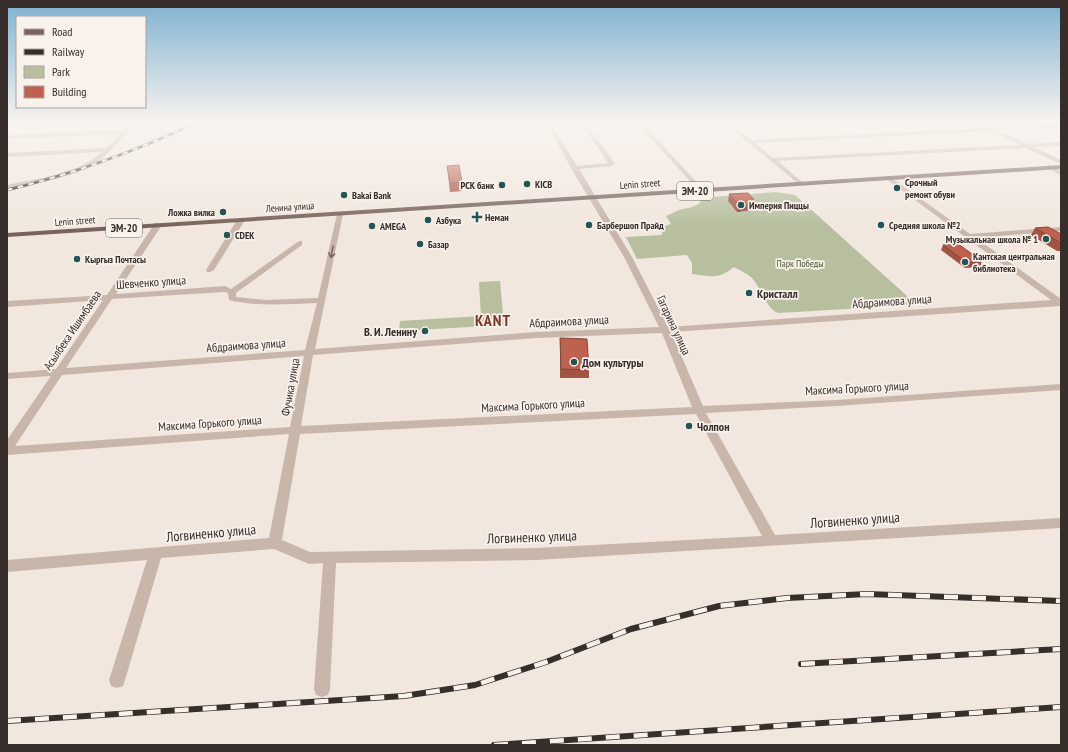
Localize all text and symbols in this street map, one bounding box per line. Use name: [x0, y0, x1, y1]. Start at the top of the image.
legend: [16, 16, 146, 108]
text: Road: [52, 24, 72, 39]
text: Railway: [52, 44, 85, 59]
text: Park: [52, 64, 70, 79]
text: Building: [52, 84, 87, 99]
street label: Lenin street: [619, 176, 661, 192]
place label: Срочный ремонт обуви: [905, 176, 955, 201]
place label: KICB: [535, 178, 552, 191]
place label: РСК банк: [461, 179, 495, 192]
marker: KICB: [522, 179, 532, 189]
marker: РСК банк: [497, 180, 507, 190]
road number: ЭМ-20: [677, 182, 713, 200]
marker: Срочный ремонт обуви: [892, 183, 902, 193]
place label: Bakai Bank: [352, 189, 392, 202]
marker: Bakai Bank: [339, 190, 349, 200]
street label: Ленина улица: [264, 199, 315, 215]
place label: Империя Пиццы: [749, 199, 809, 212]
marker: Империя Пиццы: [736, 200, 746, 210]
place label: Ложка вилка: [167, 206, 215, 219]
marker: Ложка вилка: [218, 207, 228, 217]
place label: Неман: [485, 211, 509, 224]
marker: Неман: [472, 212, 482, 222]
street label: Lenin street: [54, 213, 96, 229]
place label: Азбука: [435, 214, 461, 227]
marker: Азбука: [423, 215, 433, 225]
road number: ЭМ-20: [106, 219, 142, 237]
place label: Барбершоп Прайд: [597, 219, 664, 232]
place label: Средняя школа №2: [889, 219, 961, 232]
place label: AMEGA: [379, 220, 407, 233]
marker: Барбершоп Прайд: [584, 220, 594, 230]
marker: Средняя школа №2: [876, 220, 886, 230]
marker: AMEGA: [367, 221, 377, 231]
place label: CDEK: [235, 229, 255, 242]
marker: CDEK: [222, 230, 232, 240]
place label: Музыкальная школа № 1: [946, 233, 1038, 246]
marker: Музыкальная школа № 1: [1041, 234, 1051, 244]
place label: Базар: [428, 238, 450, 251]
marker: Базар: [415, 239, 425, 249]
one-way arrow: [328, 245, 336, 258]
place label: Кантская центральная библиотека: [973, 250, 1055, 275]
place label: Кыргыз Почтасы: [85, 253, 146, 266]
marker: Кыргыз Почтасы: [72, 254, 82, 264]
park label: Парк Победы: [776, 257, 824, 270]
marker: Кантская центральная библиотека: [960, 257, 970, 267]
street label: Шевченко улица: [116, 272, 187, 292]
place label: Кристалл: [757, 286, 798, 301]
street label: Асылбека Ишимбаева: [40, 287, 104, 373]
marker: Кристалл: [744, 288, 754, 298]
street label: Абдраимова улица: [852, 291, 932, 311]
street label: Гагарина улица: [654, 293, 694, 357]
district label: KANT: [475, 310, 511, 330]
street label: Абдраимова улица: [529, 311, 609, 331]
place label: В. И. Ленину: [364, 324, 417, 339]
marker: В. И. Ленину: [420, 326, 430, 336]
street label: Абдраимова улица: [206, 335, 286, 355]
place label: Дом культуры: [582, 355, 644, 370]
street label: Фучика улица: [278, 357, 303, 417]
marker: Дом культуры: [569, 357, 579, 367]
street label: Максима Горького улица: [805, 378, 909, 398]
street label: Максима Горького улица: [481, 395, 585, 415]
street label: Максима Горького улица: [158, 412, 262, 434]
place label: Чолпон: [697, 419, 730, 434]
marker: Чолпон: [684, 421, 694, 431]
street label: Логвиненко улица: [809, 508, 900, 532]
street label: Логвиненко улица: [164, 520, 257, 546]
street label: Логвиненко улица: [486, 526, 577, 548]

